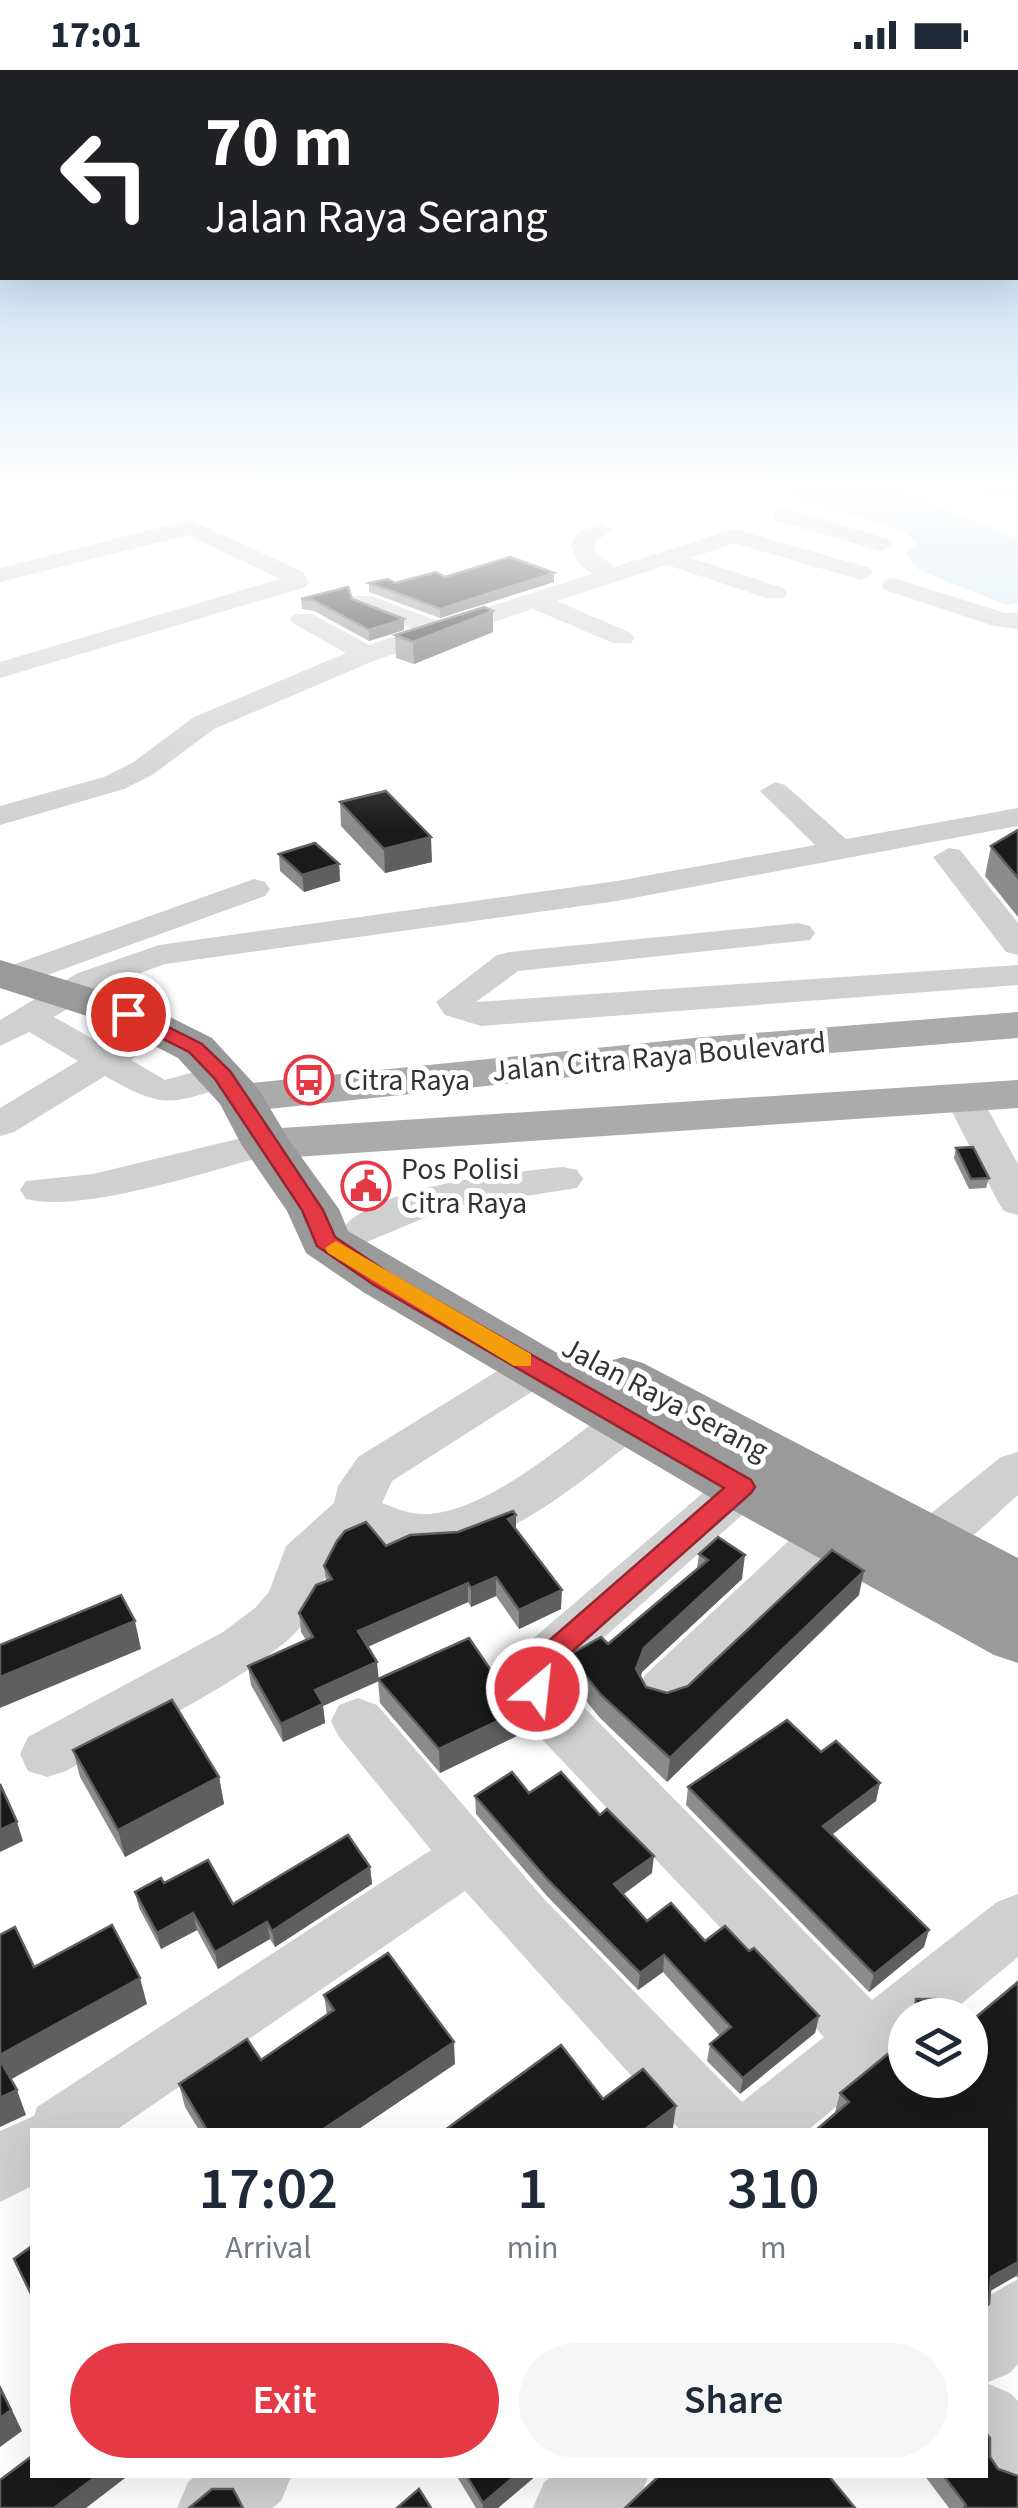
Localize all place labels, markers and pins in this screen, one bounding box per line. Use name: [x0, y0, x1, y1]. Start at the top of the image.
pin: [86, 972, 171, 1057]
bus stop icon: Citra Raya: [283, 1054, 335, 1106]
place label: Citra Raya: [344, 1059, 470, 1102]
place label: Pos Polisi Citra Raya: [401, 1148, 527, 1225]
public building icon: Pos Polisi Citra Raya: [340, 1160, 392, 1212]

